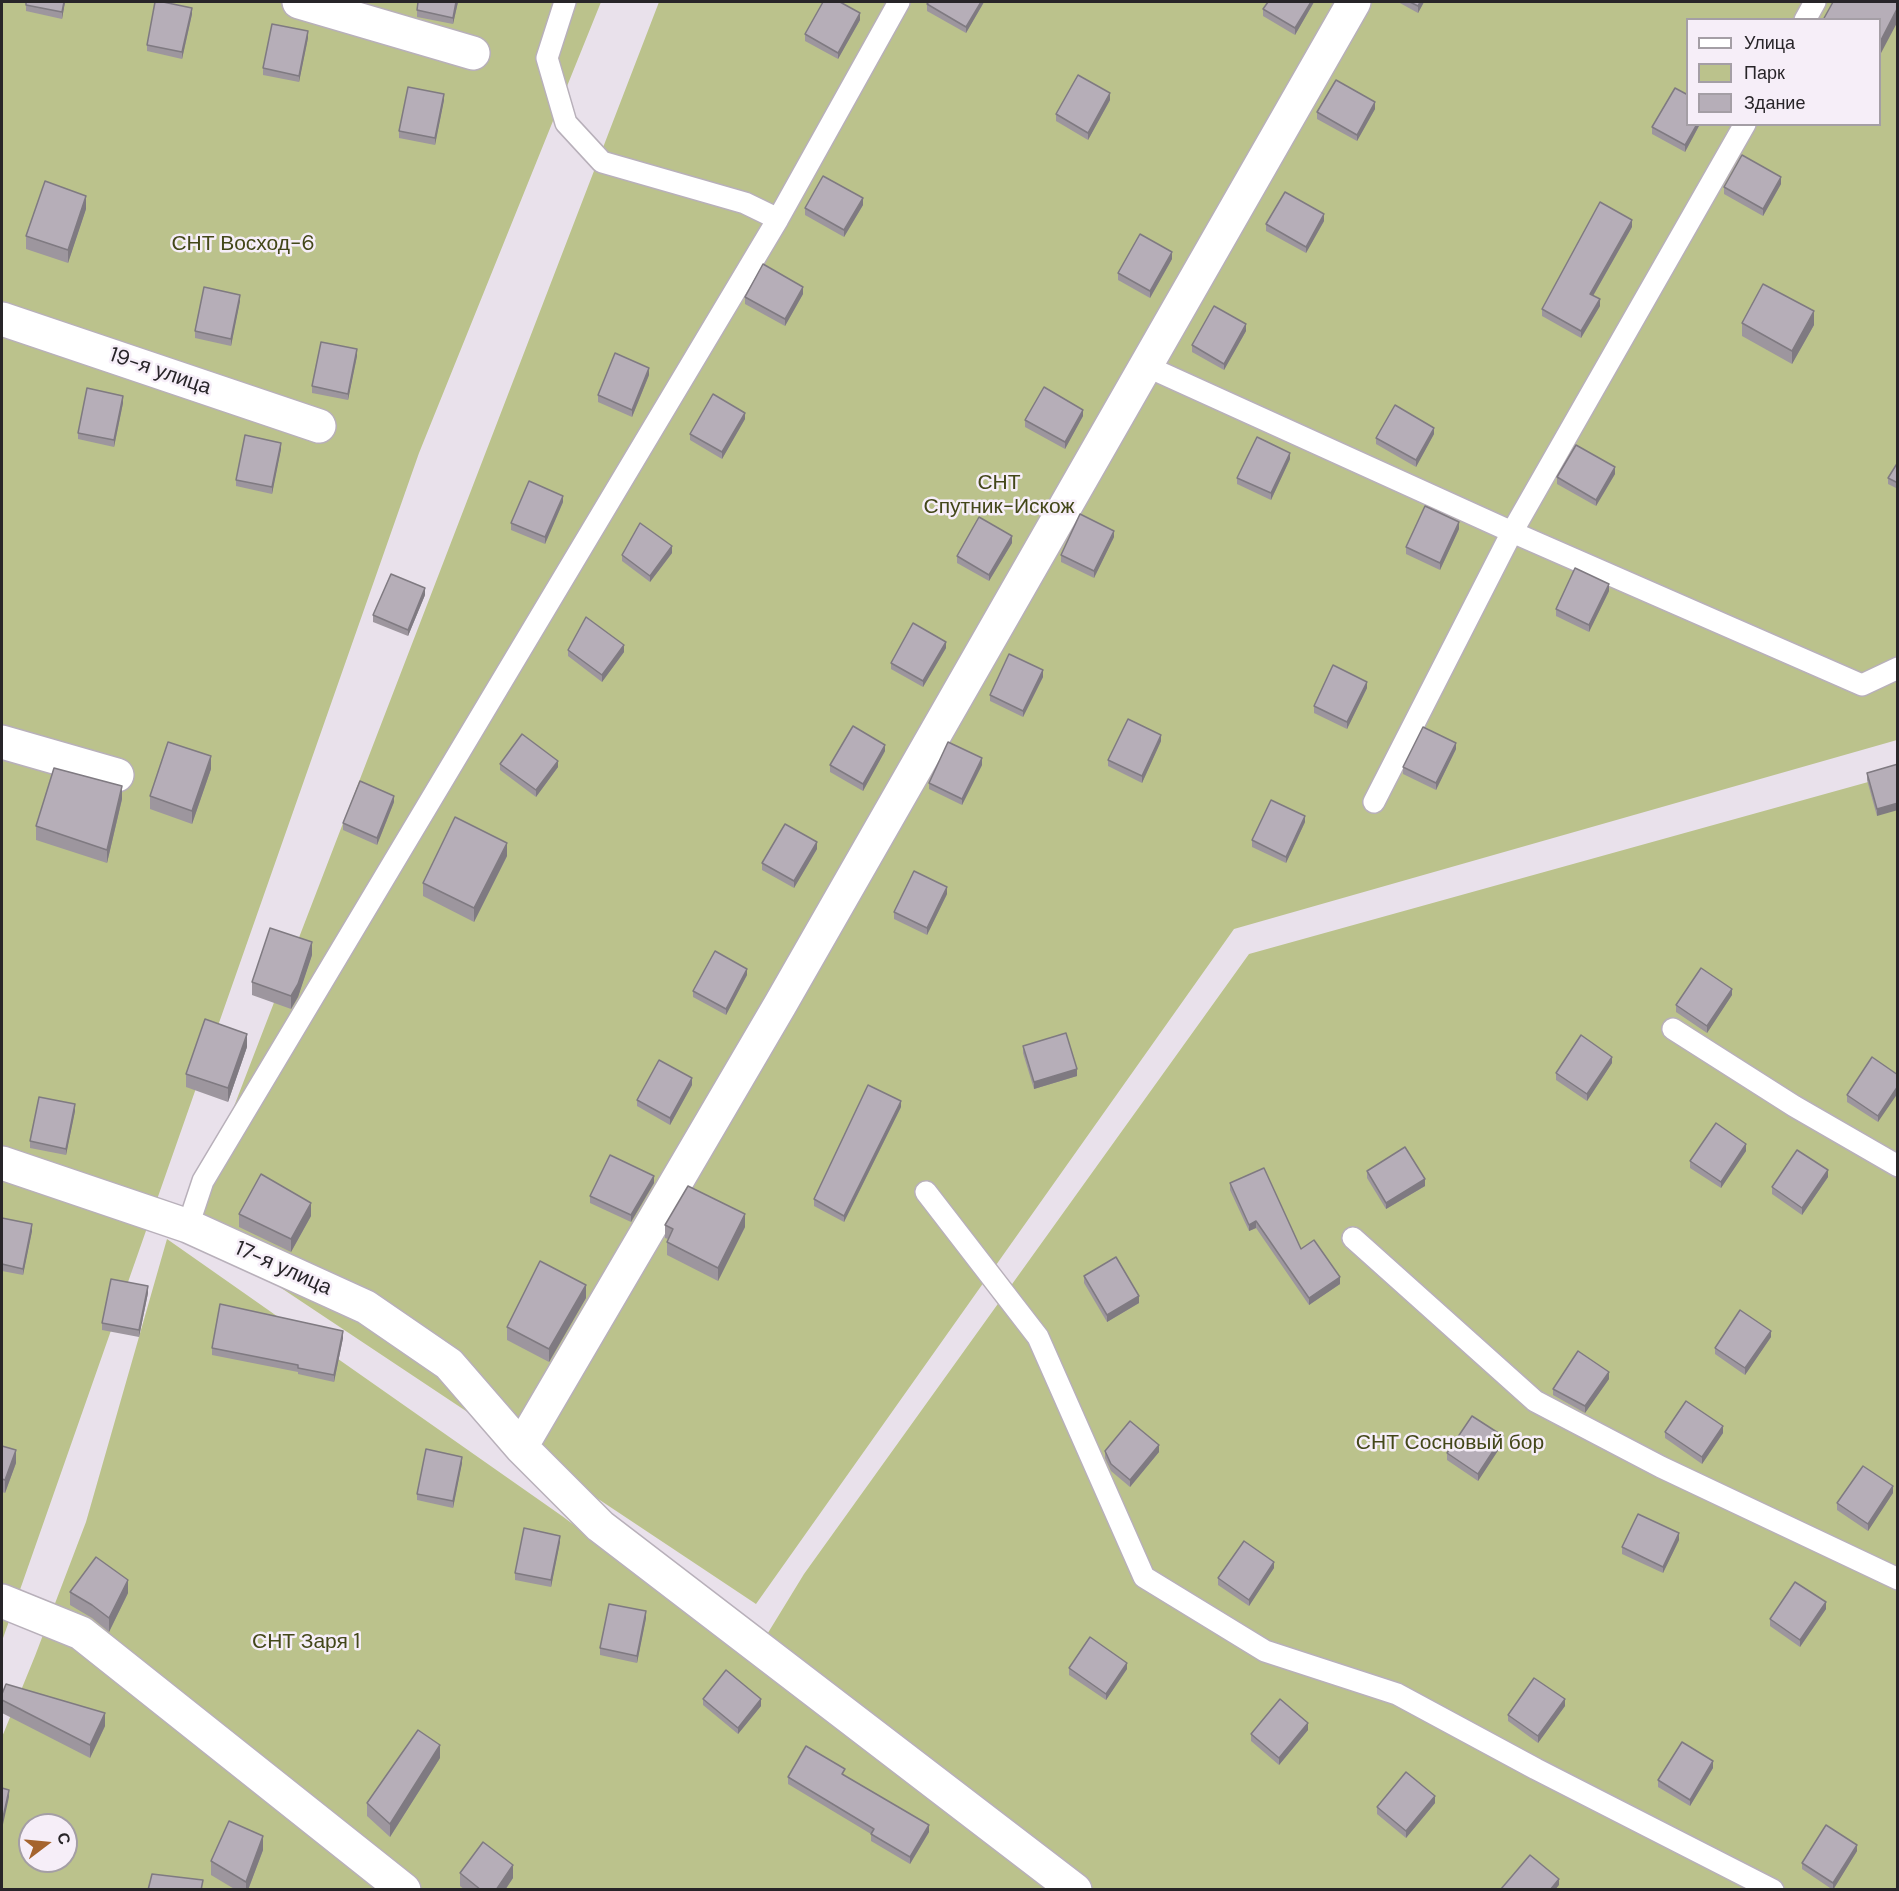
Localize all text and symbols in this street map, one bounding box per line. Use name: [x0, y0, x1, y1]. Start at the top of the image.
legend: [1686, 18, 1881, 126]
text: Улица: [1744, 31, 1795, 55]
text: Парк: [1744, 61, 1785, 85]
text: Здание: [1744, 91, 1805, 115]
park label: СНТ Восход-6: [171, 231, 315, 257]
street label: 19-я улица: [106, 343, 214, 401]
park label: СНТ Спутник-Искож: [923, 470, 1075, 520]
street label: 17-я улица: [231, 1237, 335, 1301]
park label: СНТ Сосновый бор: [1356, 1430, 1544, 1456]
park label: СНТ Заря 1: [252, 1629, 360, 1655]
north arrow: [18, 1813, 78, 1873]
text: С: [52, 1830, 76, 1847]

